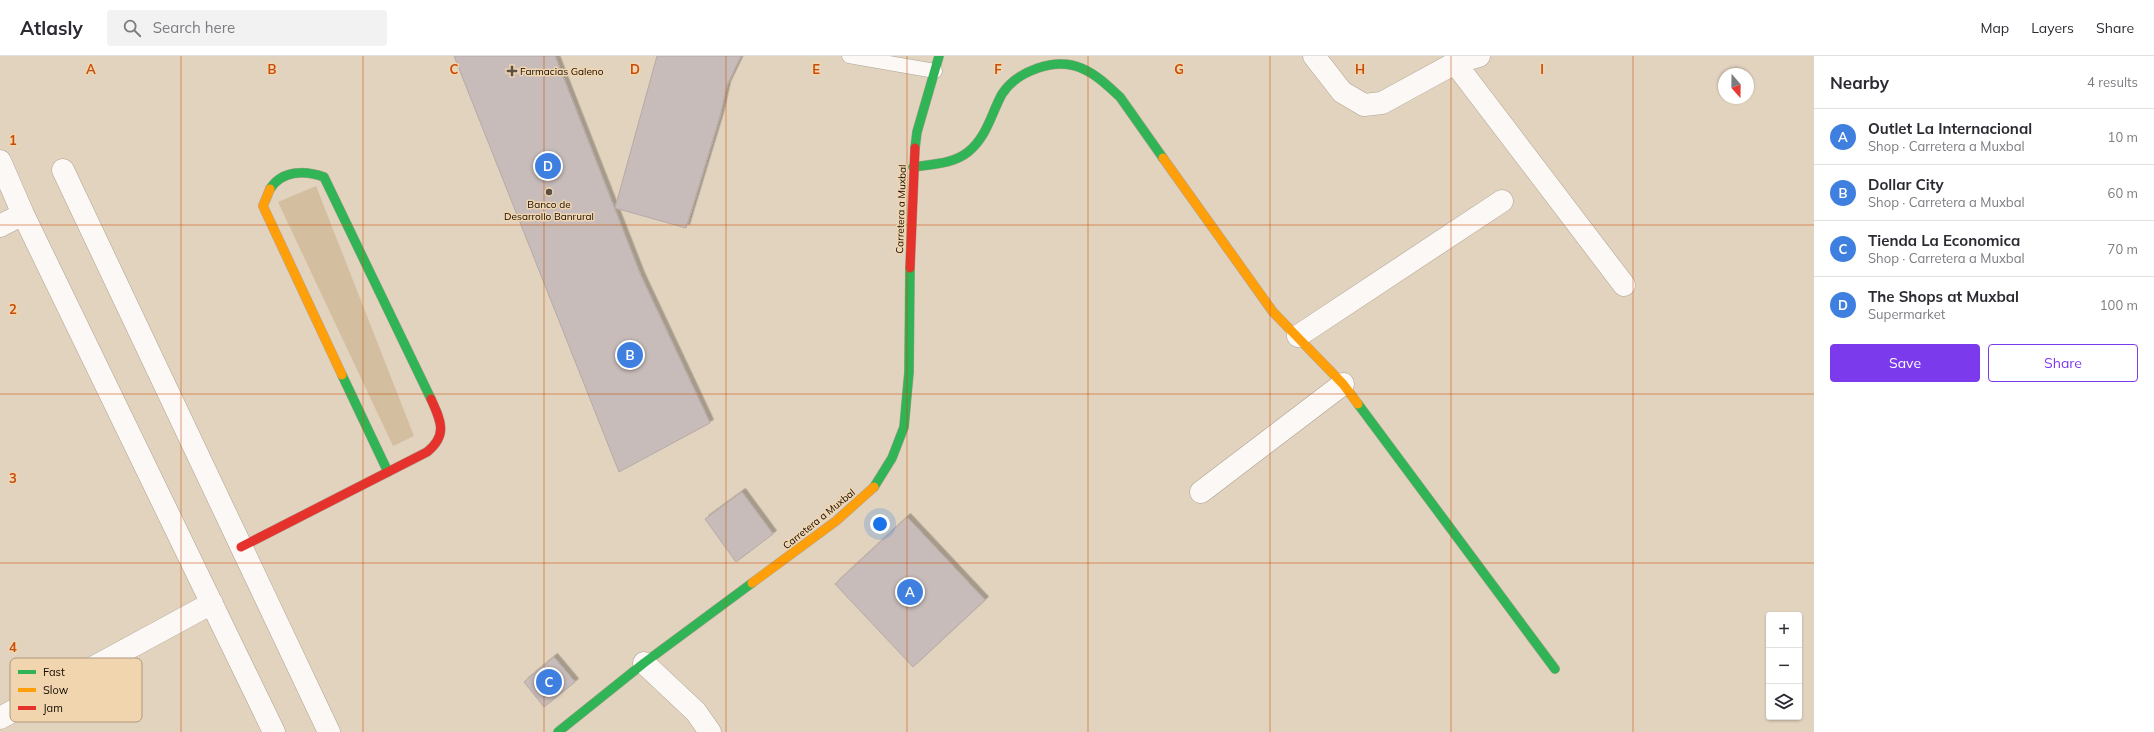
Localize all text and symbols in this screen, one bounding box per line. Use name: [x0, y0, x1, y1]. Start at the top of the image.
search box: [107, 10, 387, 46]
text: Atlasly: [20, 16, 83, 40]
icon: search: [121, 17, 143, 39]
text: Search here: [153, 18, 235, 37]
text: Map: [1980, 19, 2009, 37]
text: Layers: [2031, 19, 2074, 37]
text: Share: [2096, 19, 2134, 37]
text: A: [86, 61, 96, 77]
text: B: [268, 61, 277, 77]
text: C: [450, 61, 459, 77]
text: D: [630, 61, 640, 77]
text: E: [812, 61, 820, 77]
text: F: [994, 61, 1002, 77]
text: G: [1174, 61, 1184, 77]
text: H: [1355, 61, 1365, 77]
text: I: [1540, 61, 1544, 77]
place label: Farmacias Galeno: [520, 65, 604, 78]
marker: Farmacias Galeno: [507, 66, 517, 76]
north arrow: [1718, 68, 1754, 104]
text: Nearby: [1830, 72, 1889, 93]
text: 4 results: [2087, 74, 2138, 90]
text: Outlet La Internacional: [1868, 119, 2032, 138]
text: A: [1838, 129, 1848, 145]
text: 10 m: [2108, 129, 2138, 145]
text: 1: [9, 132, 17, 148]
text: Shop · Carretera a Muxbal: [1868, 138, 2025, 154]
pin: D: [535, 151, 561, 181]
street label: Carretera a Muxbal: [893, 164, 909, 254]
text: Dollar City: [1868, 175, 1944, 194]
text: B: [1839, 185, 1847, 201]
text: 60 m: [2108, 185, 2138, 201]
marker: Banco de Desarrollo Banrural: [544, 187, 554, 197]
text: Shop · Carretera a Muxbal: [1868, 194, 2025, 210]
place label: Banco de Desarrollo Banrural: [504, 198, 594, 223]
text: Tienda La Economica: [1868, 231, 2020, 250]
text: C: [1839, 241, 1847, 257]
text: 70 m: [2108, 241, 2138, 257]
text: Shop · Carretera a Muxbal: [1868, 250, 2025, 266]
text: The Shops at Muxbal: [1868, 287, 2019, 306]
text: D: [1838, 297, 1848, 313]
text: 100 m: [2100, 297, 2138, 313]
text: 2: [9, 301, 17, 317]
text: Supermarket: [1868, 306, 1945, 322]
pin: B: [617, 340, 643, 370]
button: Save: [1830, 344, 1980, 382]
button: Share: [1988, 344, 2138, 382]
text: 3: [9, 470, 17, 486]
street label: Carretera a Muxbal: [780, 486, 858, 552]
your location: [870, 514, 890, 534]
pin: A: [897, 577, 923, 607]
map controls: [1766, 612, 1802, 720]
button: +: [1766, 612, 1802, 648]
text: 4: [9, 639, 17, 655]
button: −: [1766, 648, 1802, 684]
legend: [10, 658, 142, 722]
text: Fast: [43, 665, 65, 679]
pin: C: [536, 667, 562, 697]
text: Slow: [43, 683, 69, 697]
button: layers: [1766, 684, 1802, 720]
text: Jam: [43, 701, 63, 715]

